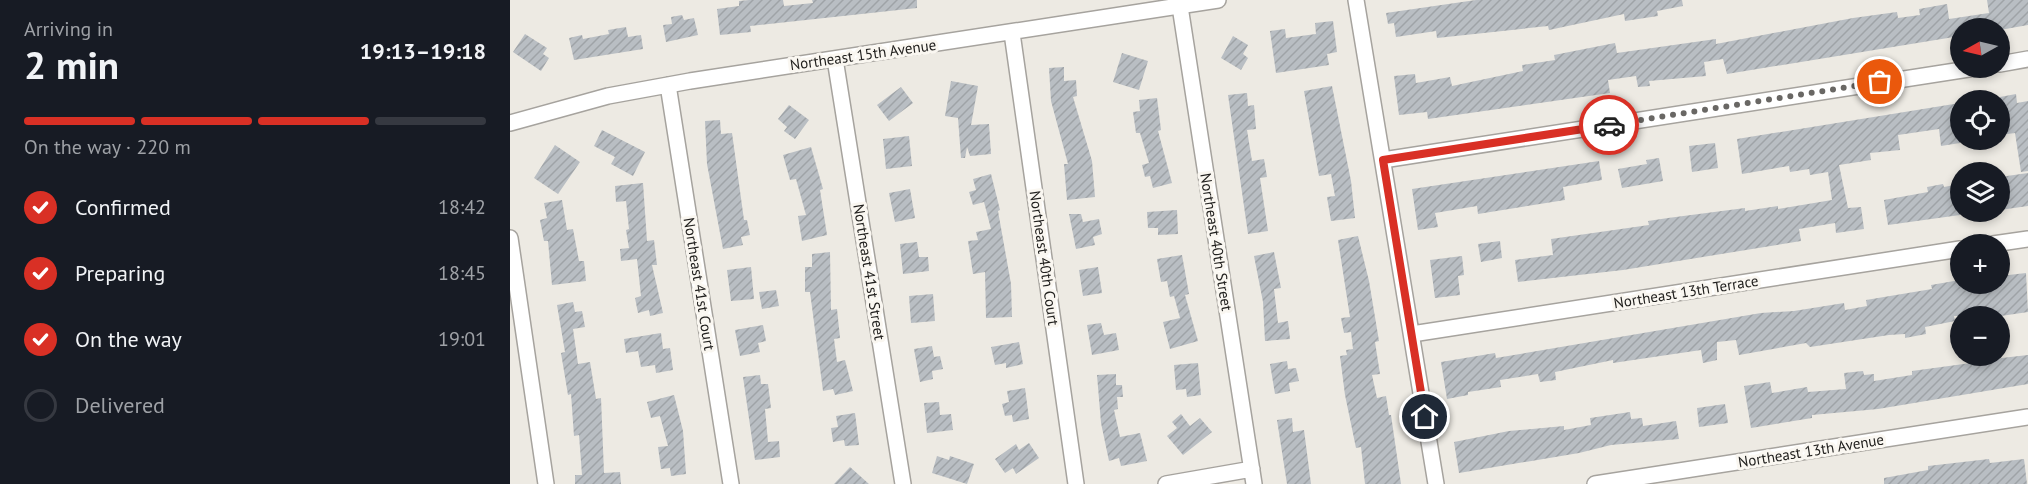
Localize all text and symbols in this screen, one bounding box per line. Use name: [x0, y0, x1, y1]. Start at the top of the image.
text: Arriving in: [24, 16, 113, 42]
north arrow: [1950, 18, 2010, 78]
map controls: [1950, 18, 2010, 366]
street label: Northeast 15th Avenue: [789, 35, 937, 74]
text: 19:13–19:18: [360, 37, 486, 65]
text: 2 min: [24, 39, 119, 90]
pin: [1854, 56, 1905, 107]
icon: bag: [1863, 65, 1896, 98]
button: locate: [1950, 90, 2010, 150]
courier: [1579, 95, 1639, 155]
icon: car: [1593, 109, 1626, 142]
text: On the way · 220 m: [24, 134, 191, 160]
button: layers: [1950, 162, 2010, 222]
street label: Northeast 40th Street: [1196, 172, 1237, 312]
street label: Northeast 40th Court: [1026, 189, 1063, 327]
icon: check: [24, 191, 57, 224]
text: Confirmed: [75, 193, 171, 221]
text: 18:42: [438, 194, 486, 220]
street label: Northeast 41st Street: [849, 203, 890, 341]
street label: Northeast 41st Court: [680, 216, 719, 352]
button: +: [1950, 234, 2010, 294]
icon: check: [24, 257, 57, 290]
text: Preparing: [75, 259, 165, 287]
text: 18:45: [438, 260, 486, 286]
street label: Northeast 13th Terrace: [1612, 271, 1760, 312]
button: −: [1950, 306, 2010, 366]
icon: check: [24, 323, 57, 356]
text: On the way: [75, 325, 182, 353]
text: 19:01: [438, 326, 486, 352]
text: Delivered: [75, 391, 165, 419]
pin: [1399, 391, 1450, 442]
icon: home: [1408, 400, 1441, 433]
street label: Northeast 13th Avenue: [1737, 430, 1885, 471]

